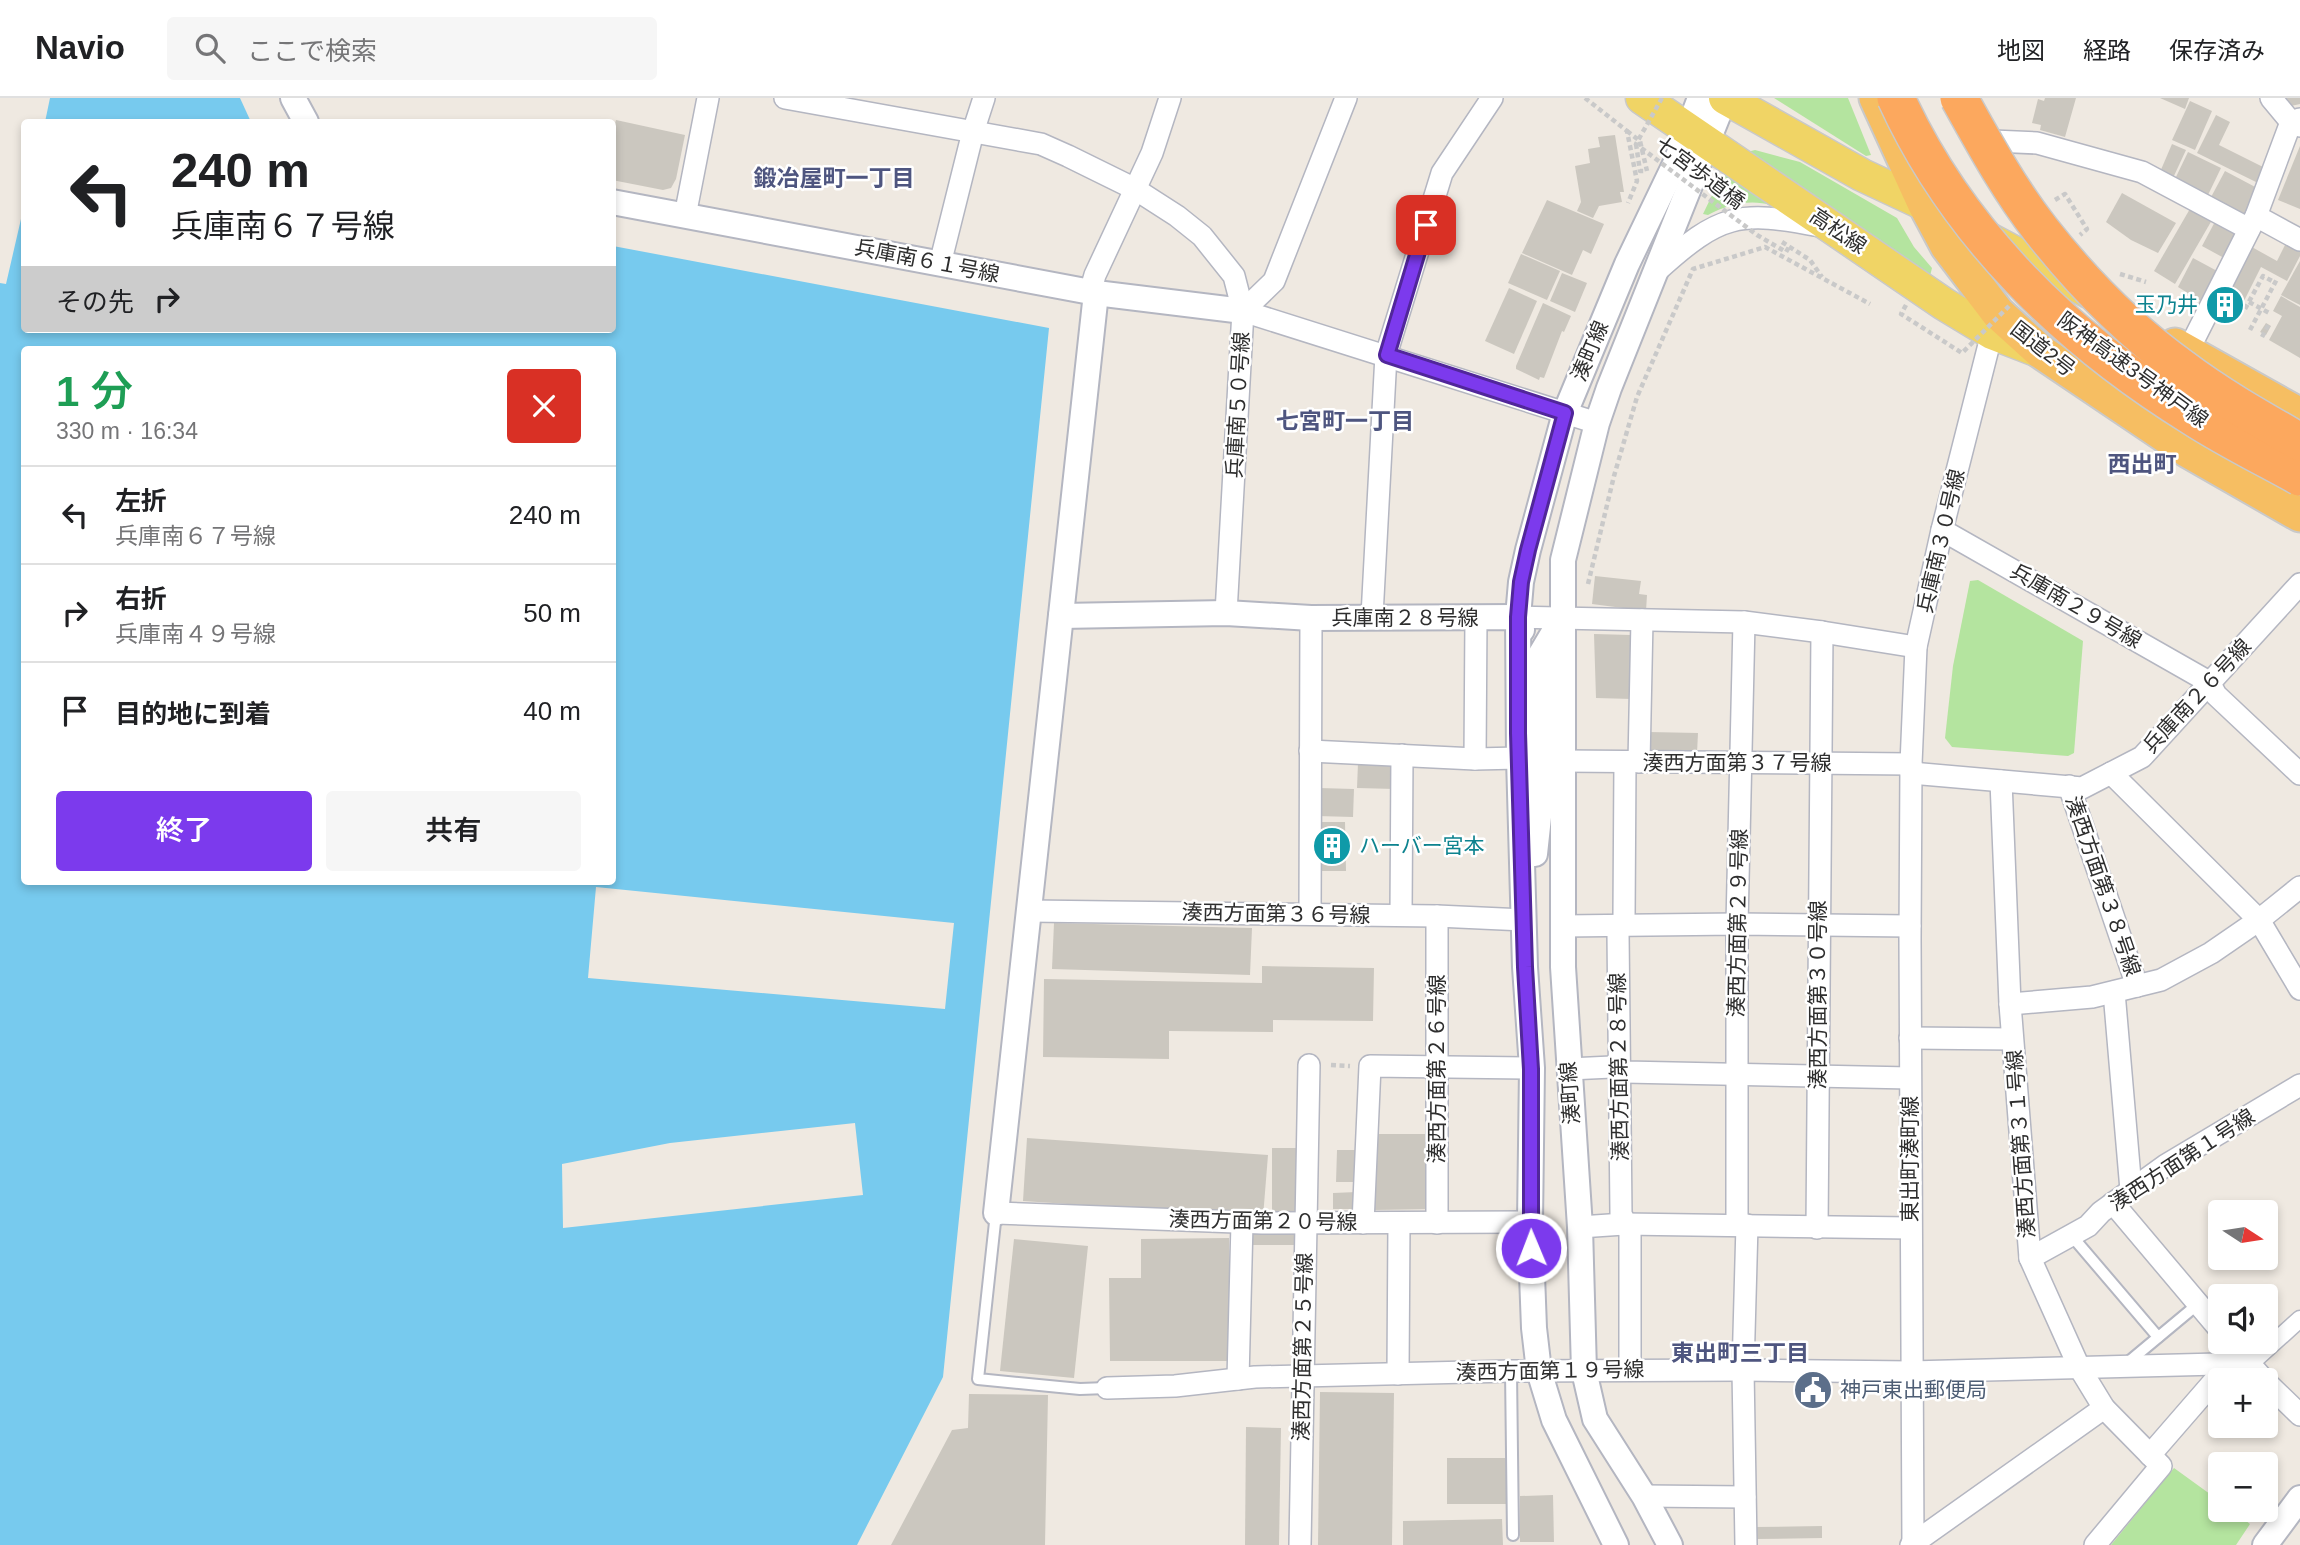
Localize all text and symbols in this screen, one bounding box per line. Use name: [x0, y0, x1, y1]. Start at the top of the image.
search box: [167, 17, 657, 80]
text: Navio: [35, 29, 125, 66]
icon: search: [191, 29, 229, 67]
text: ここで検索: [247, 36, 377, 66]
text: 地図: [1997, 37, 2045, 64]
text: 経路: [2083, 37, 2131, 64]
text: 保存済み: [2169, 37, 2265, 64]
street label: 七宮歩道橋: [1651, 132, 1749, 213]
text: 240 m: [171, 143, 310, 197]
icon: left: [56, 147, 147, 238]
district label: 鍛冶屋町一丁目: [754, 165, 915, 191]
pin: [1396, 195, 1456, 255]
street label: 高松線: [1806, 203, 1871, 258]
icon: arrive: [1407, 206, 1445, 244]
text: 兵庫南６７号線: [171, 208, 395, 244]
street label: 兵庫南６１号線: [853, 235, 1001, 286]
icon: right: [148, 280, 186, 318]
building icon: 玉乃井: [2204, 284, 2246, 326]
text: その先: [56, 287, 134, 317]
place label: 玉乃井: [2135, 293, 2198, 316]
street label: 阪神高速3号神戸線: [2054, 307, 2213, 432]
street label: 湊町線: [1567, 317, 1612, 384]
street label: 国道2号: [2007, 317, 2080, 381]
street label: 兵庫南５０号線: [1222, 331, 1253, 479]
text: 1 分: [56, 368, 133, 415]
button: close: [507, 369, 581, 443]
district label: 七宮町一丁目: [1276, 408, 1414, 434]
text: 330 m · 16:34: [56, 418, 198, 444]
district label: 西出町: [2108, 451, 2177, 477]
street label: 兵庫南３０号線: [1913, 467, 1968, 615]
text: 左折: [115, 486, 167, 516]
icon: left: [56, 496, 94, 534]
text: 240 m: [509, 500, 581, 530]
text: 兵庫南６７号線: [115, 523, 276, 549]
street label: 兵庫南２９号線: [2007, 559, 2146, 652]
text: 右折: [115, 584, 167, 614]
icon: right: [56, 594, 94, 632]
text: 50 m: [523, 598, 581, 628]
street label: 兵庫南２８号線: [1332, 606, 1479, 629]
text: 兵庫南４９号線: [115, 621, 276, 647]
street label: 兵庫南２６号線: [2138, 634, 2255, 757]
icon: arrive: [56, 692, 94, 730]
text: 40 m: [523, 696, 581, 726]
text: 目的地に到着: [115, 699, 271, 729]
street label: 湊西方面第３７号線: [1643, 751, 1832, 774]
button: 終了: [56, 791, 312, 871]
button: 共有: [326, 791, 581, 871]
street label: 湊西方面第３８号線: [2062, 793, 2145, 979]
building icon: ハーバー宮本: [1311, 825, 1353, 867]
street label: 湊西方面第２９号線: [1724, 828, 1751, 1018]
place label: ハーバー宮本: [1359, 834, 1485, 857]
street label: 湊西方面第３６号線: [1181, 900, 1371, 927]
street label: 湊西方面第３０号線: [1806, 901, 1829, 1090]
street label: 湊西方面第２８号線: [1605, 972, 1632, 1162]
street label: 湊西方面第２６号線: [1425, 975, 1448, 1164]
street label: 湊西方面第３１号線: [2002, 1049, 2039, 1239]
street label: 湊町線: [1556, 1061, 1583, 1125]
street label: 東出町湊町線: [1898, 1096, 1921, 1222]
street label: 湊西方面第１号線: [2105, 1104, 2258, 1215]
north arrow: [2208, 1200, 2278, 1270]
map controls: [2208, 1200, 2278, 1522]
street label: 湊西方面第２０号線: [1168, 1207, 1358, 1234]
position arrow: [1494, 1211, 1568, 1285]
street label: 湊西方面第２５号線: [1289, 1252, 1316, 1442]
button: sound: [2208, 1284, 2278, 1354]
district label: 東出町三丁目: [1671, 1340, 1809, 1366]
street label: 湊西方面第１９号線: [1455, 1357, 1645, 1384]
button: +: [2208, 1368, 2278, 1438]
public building icon: 神戸東出郵便局: [1792, 1369, 1834, 1411]
place label: 神戸東出郵便局: [1840, 1378, 1987, 1401]
button: −: [2208, 1452, 2278, 1522]

